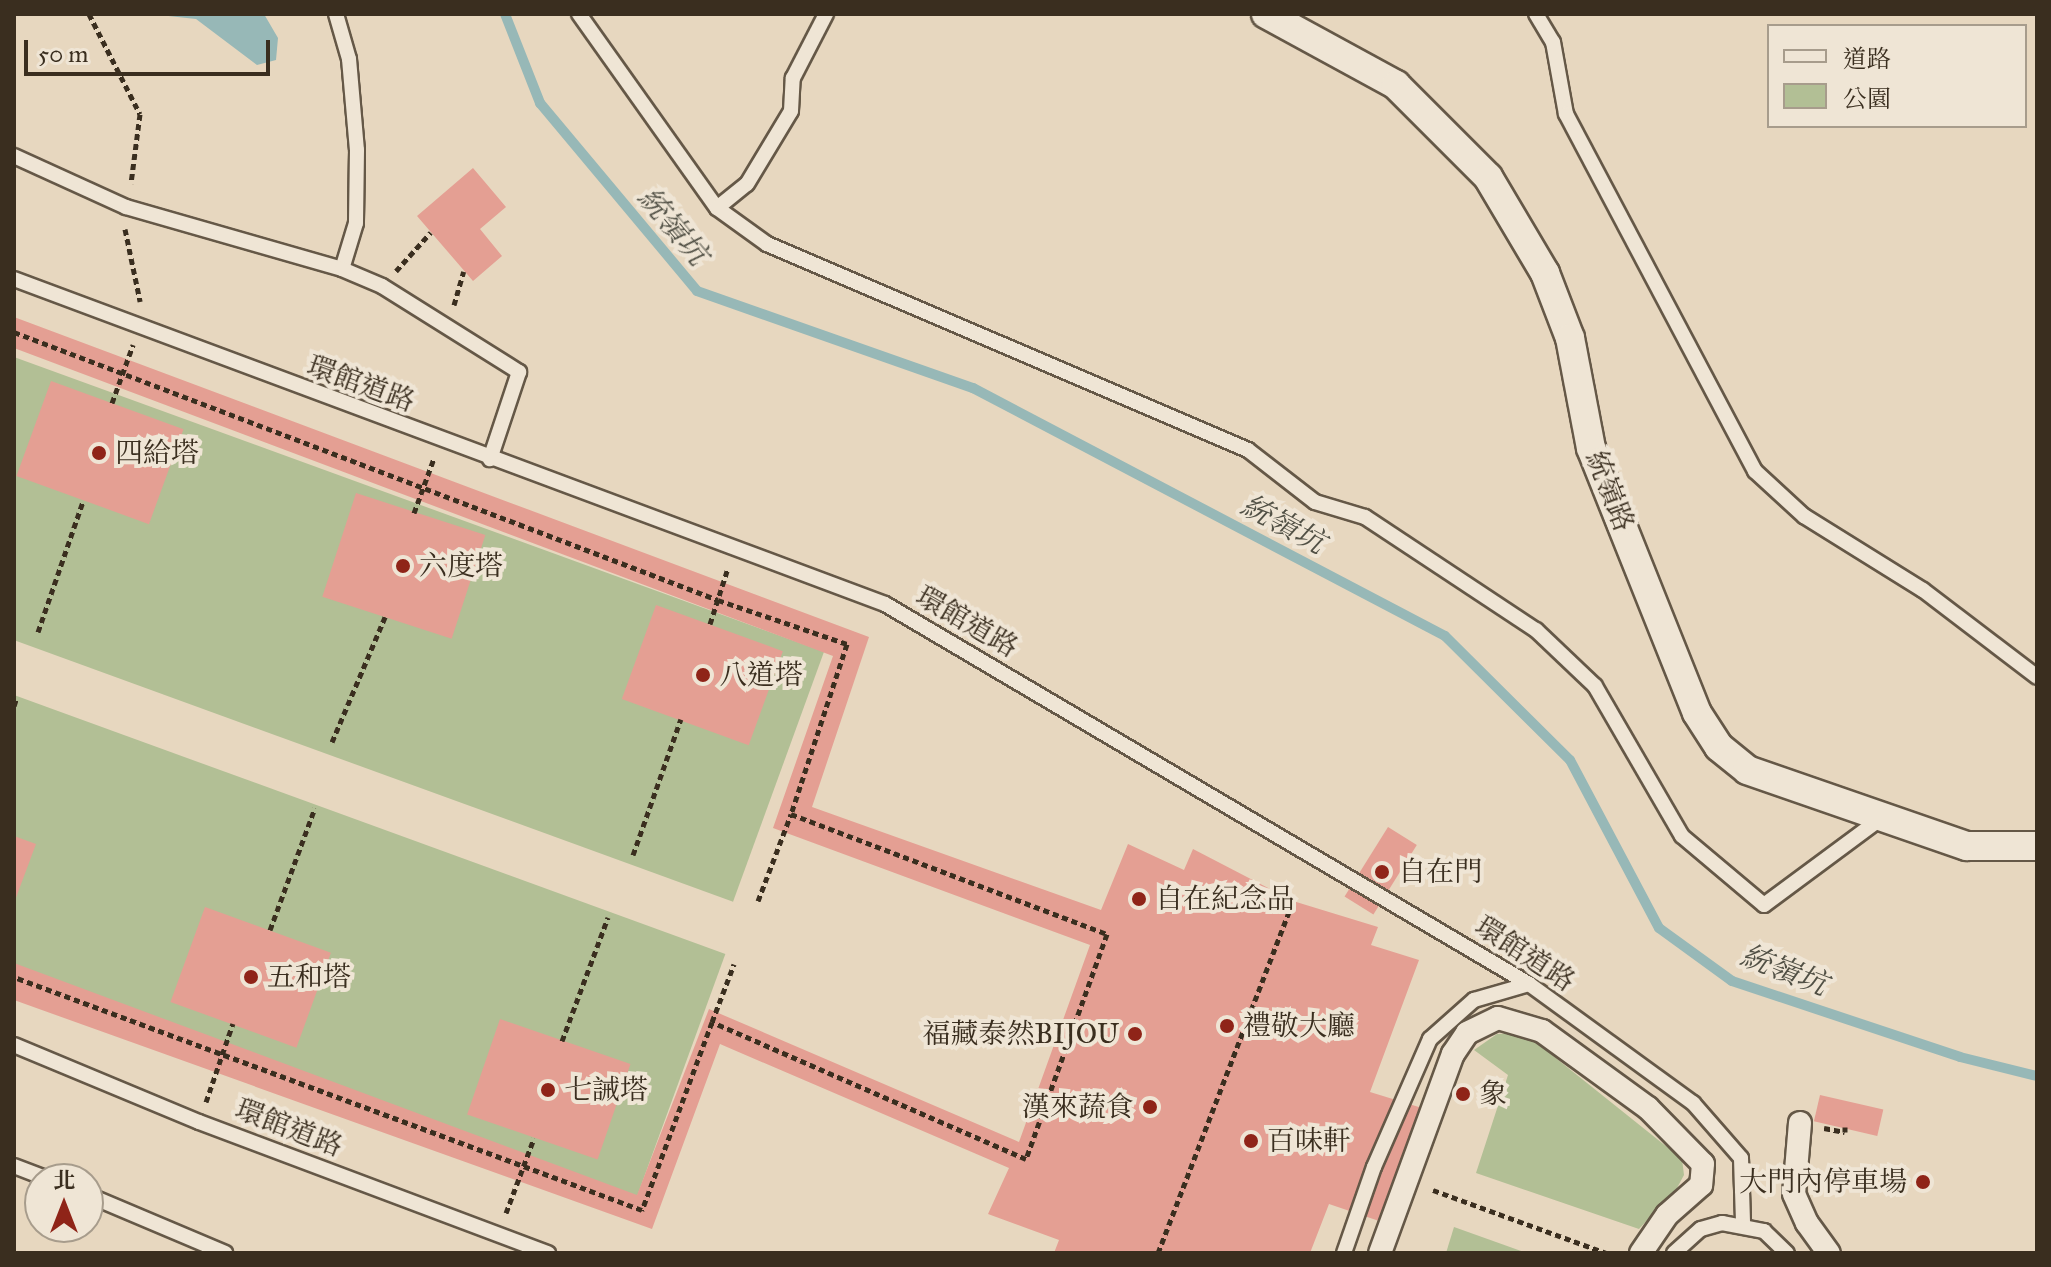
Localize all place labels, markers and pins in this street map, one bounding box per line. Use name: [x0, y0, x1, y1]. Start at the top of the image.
place label: 四給塔: [115, 436, 199, 470]
marker: 四給塔: [90, 444, 108, 462]
place label: 六度塔: [419, 549, 503, 583]
marker: 六度塔: [394, 557, 412, 575]
place label: 八道塔: [719, 658, 803, 692]
marker: 八道塔: [694, 666, 712, 684]
place label: 自在門: [1398, 855, 1482, 889]
marker: 自在門: [1373, 863, 1391, 881]
place label: 自在紀念品: [1155, 882, 1295, 916]
marker: 自在紀念品: [1130, 890, 1148, 908]
place label: 五和塔: [267, 960, 351, 994]
marker: 五和塔: [242, 968, 260, 986]
place label: 禮敬大廳: [1243, 1009, 1355, 1043]
place label: 福藏泰然BIJOU: [923, 1017, 1119, 1051]
marker: 禮敬大廳: [1218, 1017, 1236, 1035]
marker: 福藏泰然BIJOU: [1126, 1025, 1144, 1043]
place label: 七誡塔: [564, 1073, 648, 1107]
place label: 象: [1479, 1077, 1507, 1111]
marker: 七誡塔: [539, 1081, 557, 1099]
marker: 象: [1454, 1085, 1472, 1103]
place label: 漢來蔬食: [1022, 1090, 1134, 1124]
marker: 漢來蔬食: [1141, 1098, 1159, 1116]
place label: 百味軒: [1267, 1124, 1351, 1158]
marker: 百味軒: [1242, 1132, 1260, 1150]
place label: 大門內停車場: [1739, 1165, 1907, 1199]
marker: 大門內停車場: [1914, 1173, 1932, 1191]

